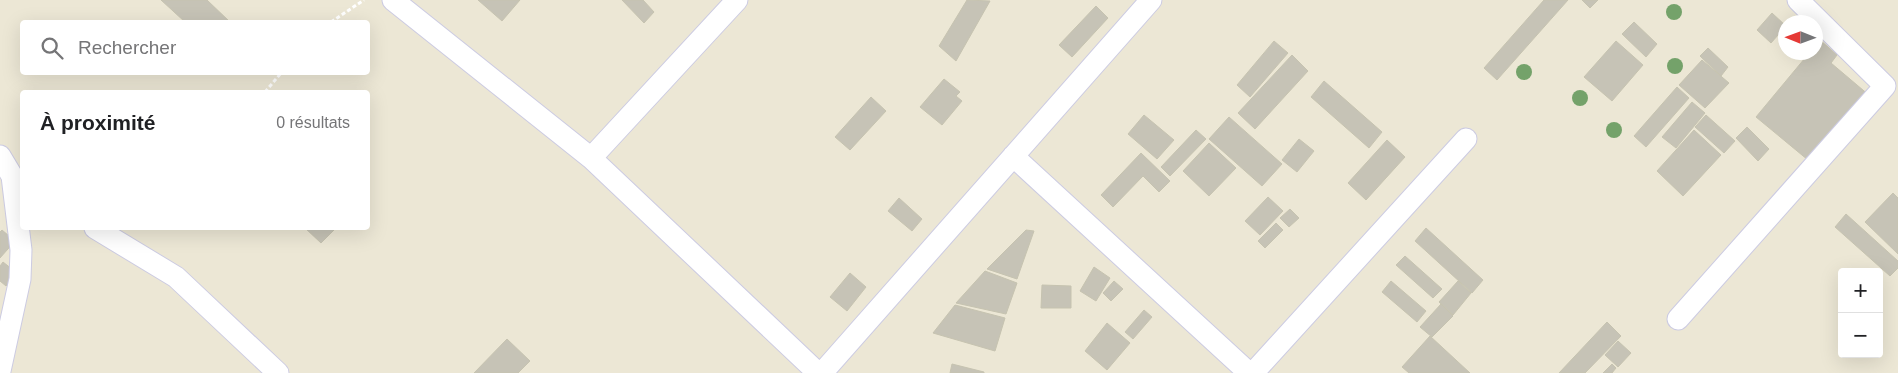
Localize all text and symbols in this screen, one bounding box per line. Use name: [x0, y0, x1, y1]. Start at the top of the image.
north arrow: [1778, 15, 1823, 60]
search box: [20, 20, 370, 75]
icon: search: [38, 34, 66, 62]
text: Rechercher: [78, 37, 176, 58]
text: À proximité: [40, 111, 156, 134]
text: 0 résultats: [276, 114, 350, 131]
map controls: [1838, 268, 1883, 358]
button: +: [1838, 268, 1883, 313]
button: −: [1838, 313, 1883, 358]

